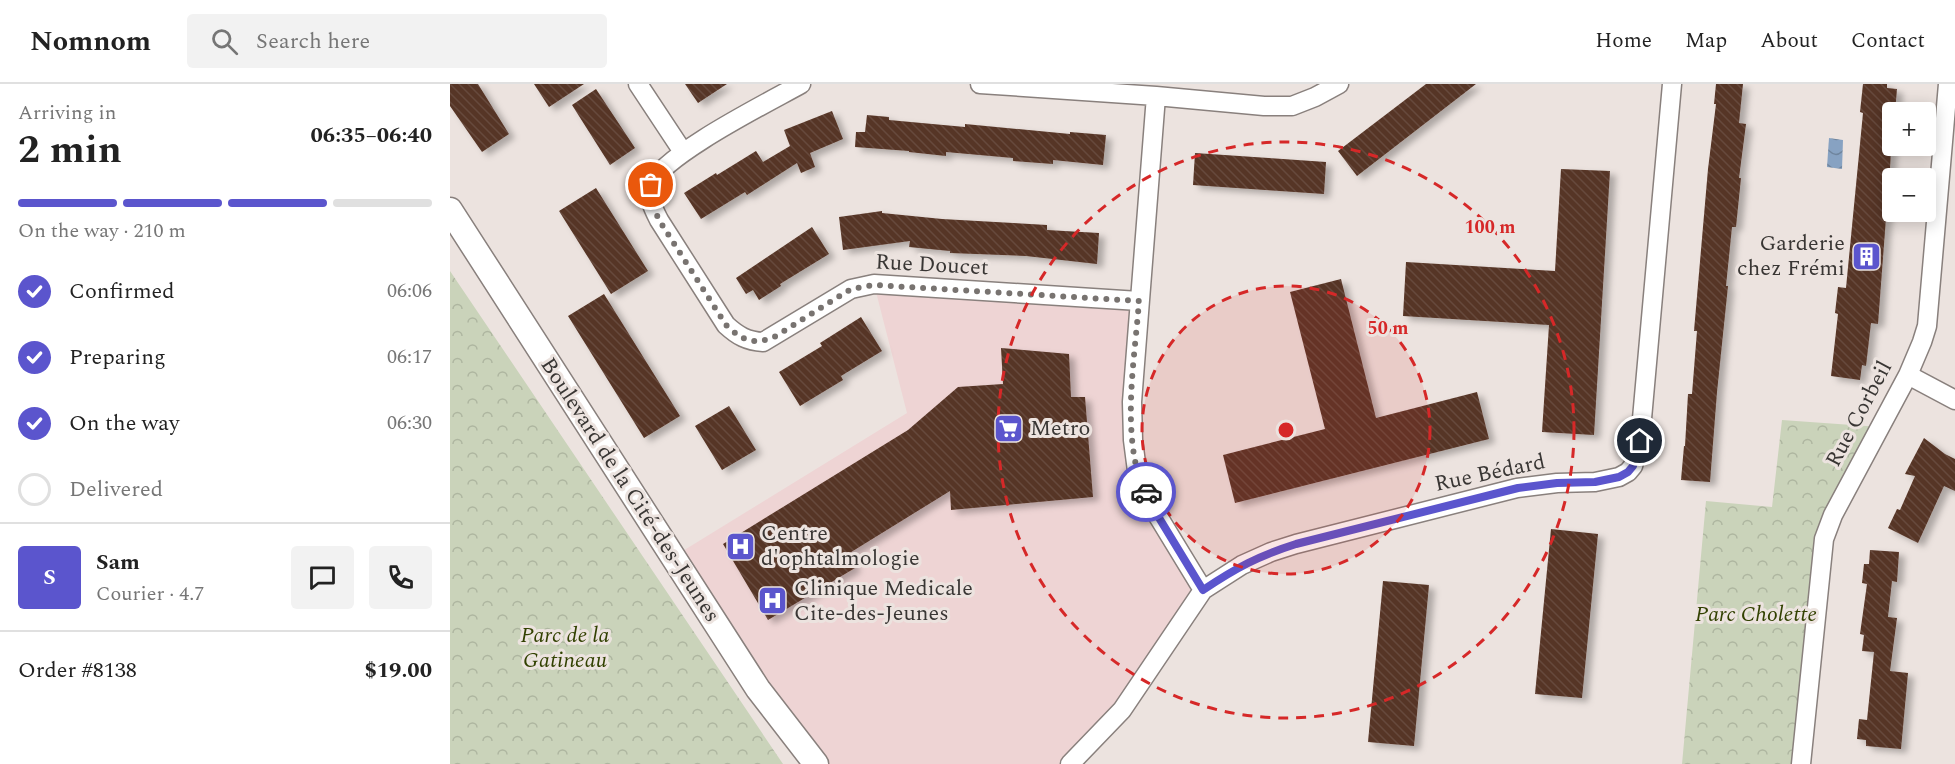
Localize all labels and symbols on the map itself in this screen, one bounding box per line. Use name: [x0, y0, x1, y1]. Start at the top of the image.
pin: [625, 159, 676, 210]
text: 100 m: [1464, 214, 1516, 241]
place label: Garderie chez Frémi: [1737, 227, 1845, 285]
building icon: Garderie chez Frémi: [1850, 240, 1882, 272]
street label: Rue Doucet: [875, 246, 990, 284]
text: 50 m: [1368, 315, 1408, 342]
street label: Boulevard de la Cité-des-Jeunes: [532, 351, 728, 629]
street label: Rue Corbeil: [1817, 355, 1901, 473]
supermarket icon: Metro: [993, 412, 1025, 444]
place label: Metro: [1030, 412, 1090, 445]
pin: [1614, 415, 1665, 466]
centre of rings: [1276, 420, 1296, 440]
street label: Rue Bédard: [1432, 445, 1548, 501]
courier: [1116, 462, 1176, 522]
place label: Centre d'ophtalmologie: [761, 517, 920, 575]
hospital icon: Centre d'ophtalmologie: [724, 530, 756, 562]
place label: Clinique Medicale Cite-des-Jeunes: [794, 572, 973, 630]
hospital icon: Clinique Medicale Cite-des-Jeunes: [757, 585, 789, 617]
park label: Parc Cholette: [1695, 598, 1817, 631]
park label: Parc de la Gatineau: [521, 619, 609, 677]

